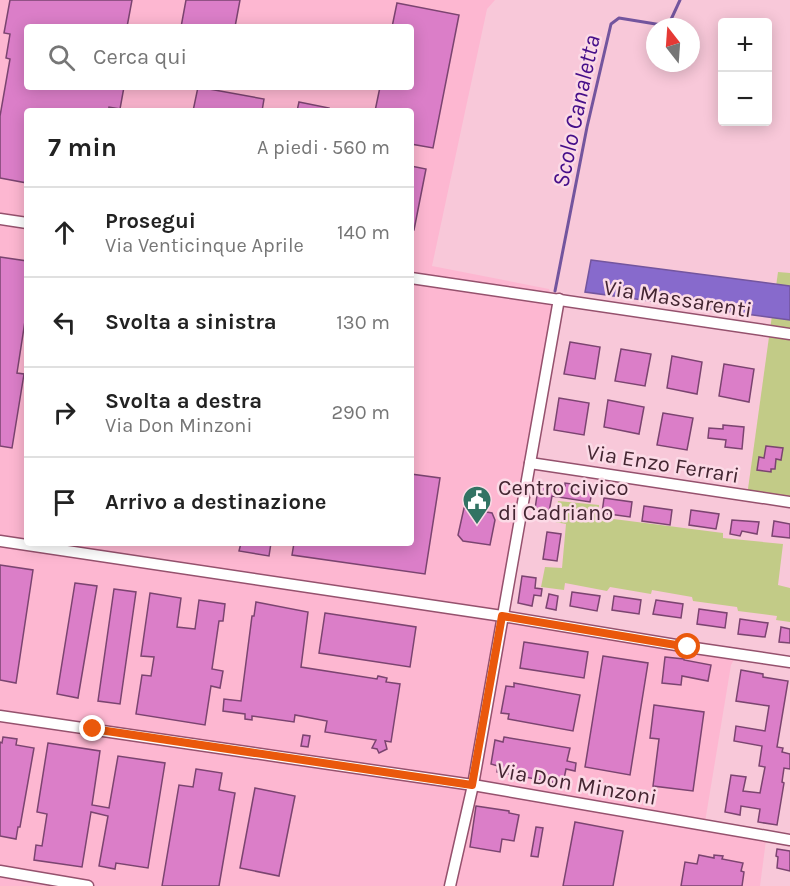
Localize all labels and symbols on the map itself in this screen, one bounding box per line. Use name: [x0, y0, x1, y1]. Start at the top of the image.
north arrow: [646, 18, 700, 72]
water label: Scolo Canaletta: [546, 32, 606, 190]
street label: Via Massarenti: [602, 274, 754, 324]
street label: Via Enzo Ferrari: [585, 439, 741, 489]
place label: Centro civico di Cadriano: [498, 475, 628, 526]
public building icon: Centro civico di Cadriano: [461, 484, 493, 526]
route start: [674, 633, 700, 659]
route end: [79, 715, 105, 741]
street label: Via Don Minzoni: [495, 757, 659, 811]

